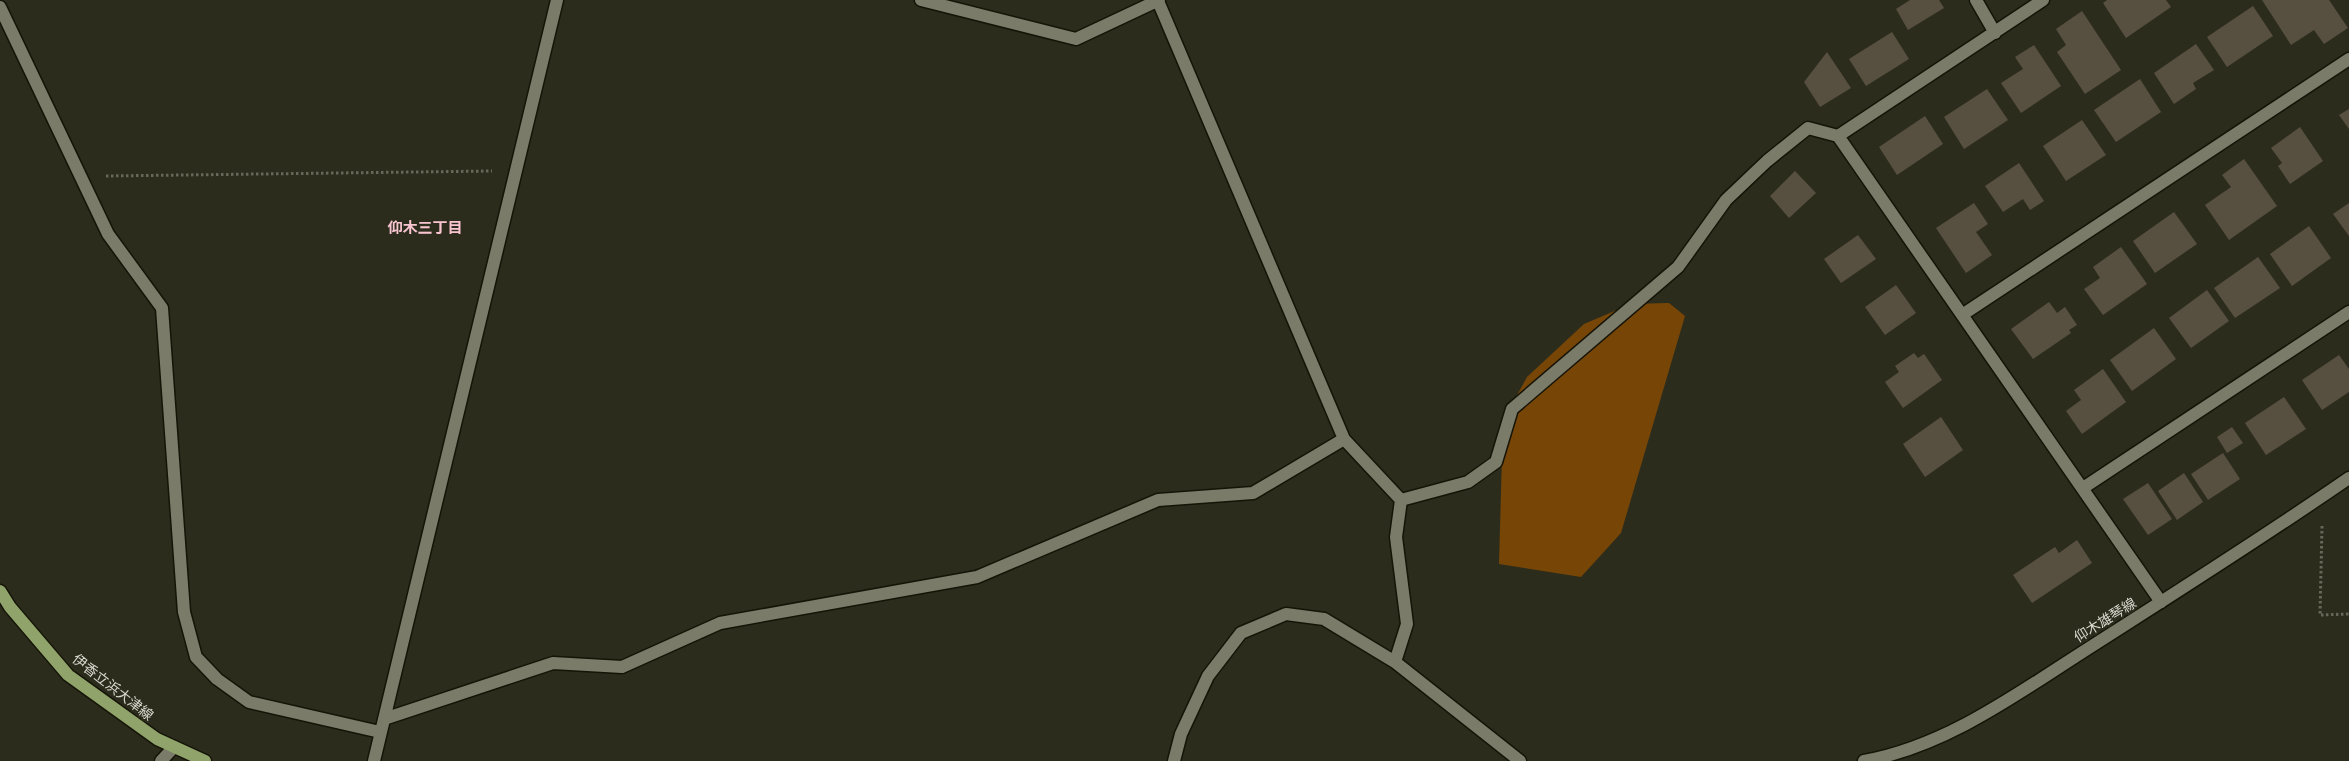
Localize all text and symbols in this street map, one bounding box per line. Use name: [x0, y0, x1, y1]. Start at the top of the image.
district label: 仰木三丁目: [387, 218, 463, 236]
street label: 仰木雄琴線: [2071, 594, 2139, 645]
street label: 伊香立浜大津線: [69, 650, 157, 723]

